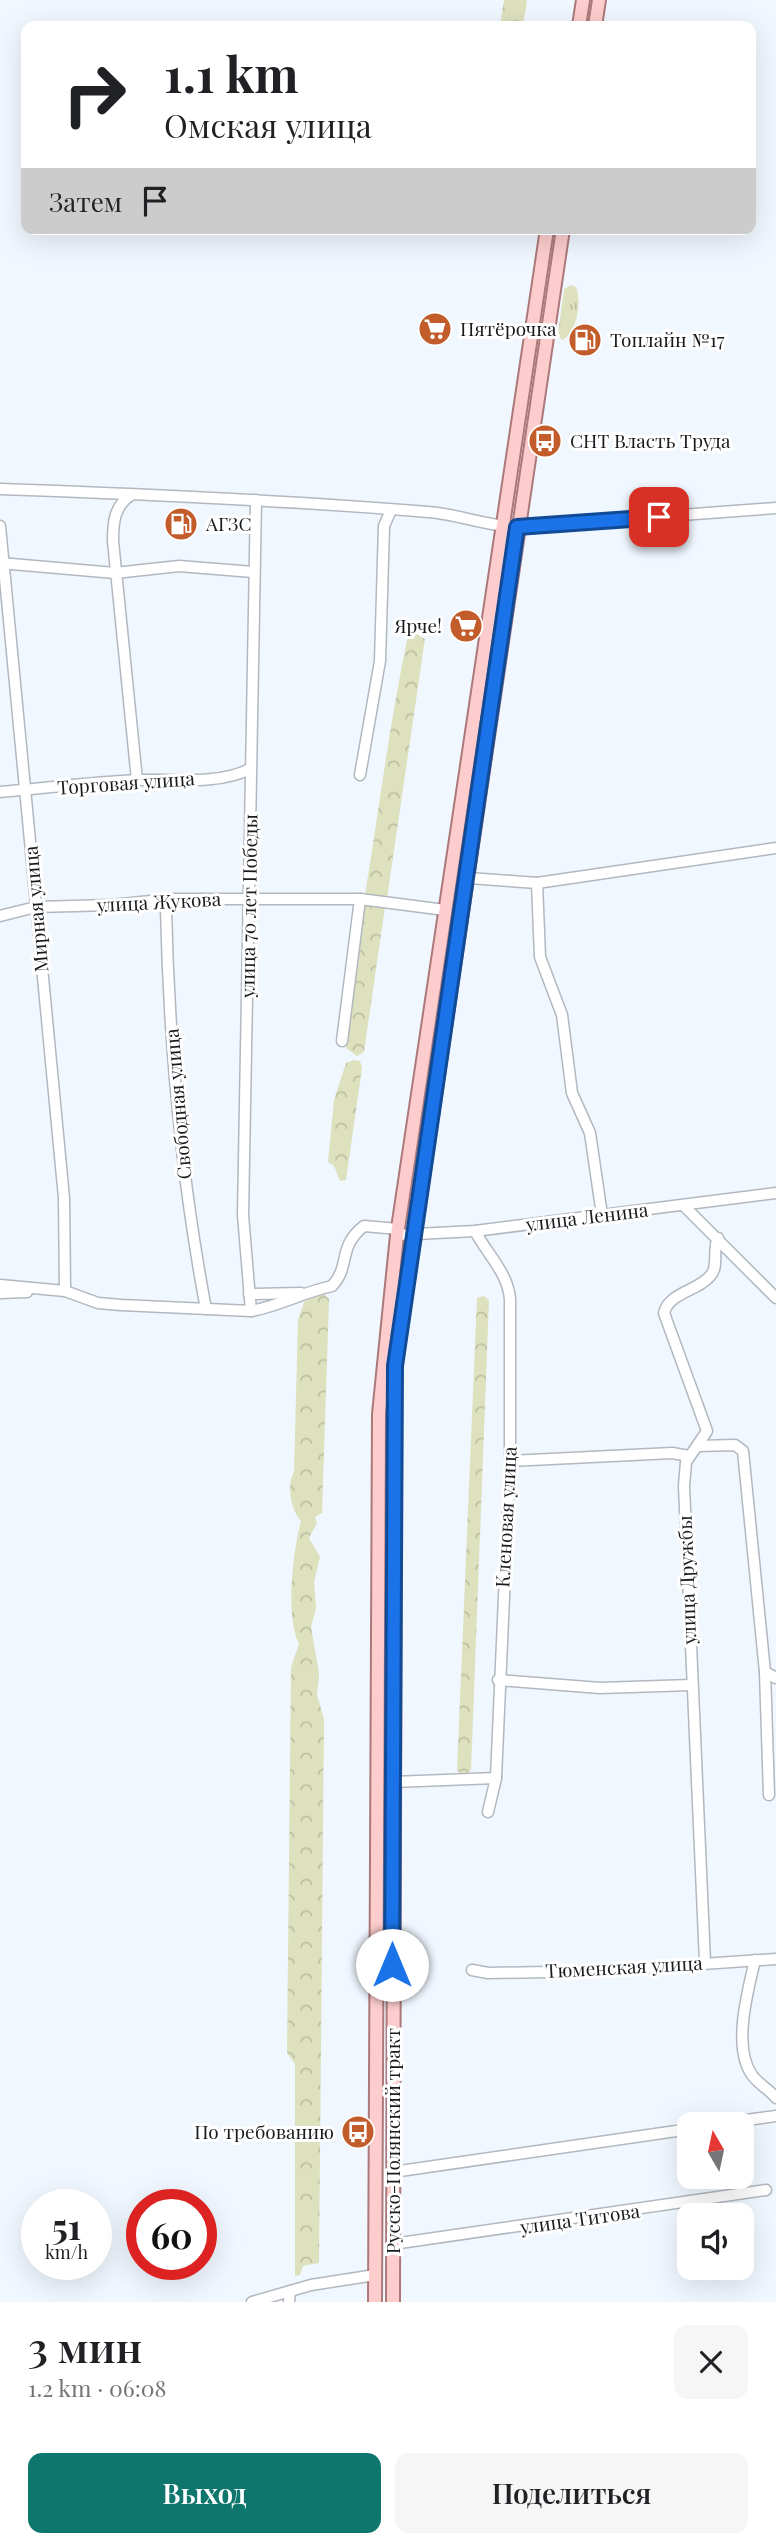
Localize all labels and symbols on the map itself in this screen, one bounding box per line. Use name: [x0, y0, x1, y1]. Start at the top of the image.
supermarket icon: Пятёрочка: [416, 310, 454, 348]
place label: Пятёрочка: [460, 315, 557, 341]
fuel station icon: Топлайн №17: [566, 321, 604, 359]
place label: Топлайн №17: [610, 326, 725, 352]
bus stop icon: СНТ Власть Труда: [526, 422, 564, 460]
place label: СНТ Власть Труда: [570, 427, 731, 453]
pin: [629, 487, 689, 547]
fuel station icon: АГЗС: [162, 505, 200, 543]
place label: АГЗС: [205, 510, 252, 536]
supermarket icon: Ярче!: [447, 607, 485, 645]
place label: Ярче!: [393, 612, 442, 638]
street label: Торговая улица: [56, 764, 196, 800]
street label: улица 70 лет Победы: [233, 814, 263, 999]
street label: Мирная улица: [16, 844, 53, 973]
street label: улица Жукова: [95, 885, 222, 917]
street label: Свободная улица: [157, 1027, 197, 1180]
street label: улица Ленина: [523, 1196, 650, 1237]
street label: Кленовая улица: [488, 1445, 522, 1588]
street label: улица Дружбы: [671, 1515, 701, 1646]
position arrow: [355, 1928, 429, 2002]
street label: Тюменская улица: [545, 1949, 704, 1983]
street label: Русско-Полянский тракт: [379, 2028, 405, 2254]
north arrow: [677, 2112, 754, 2189]
bus stop icon: По требованию: [339, 2113, 377, 2151]
place label: По требованию: [194, 2118, 334, 2144]
speed limit sign: 60: [126, 2189, 217, 2280]
street label: улица Титова: [517, 2197, 642, 2239]

